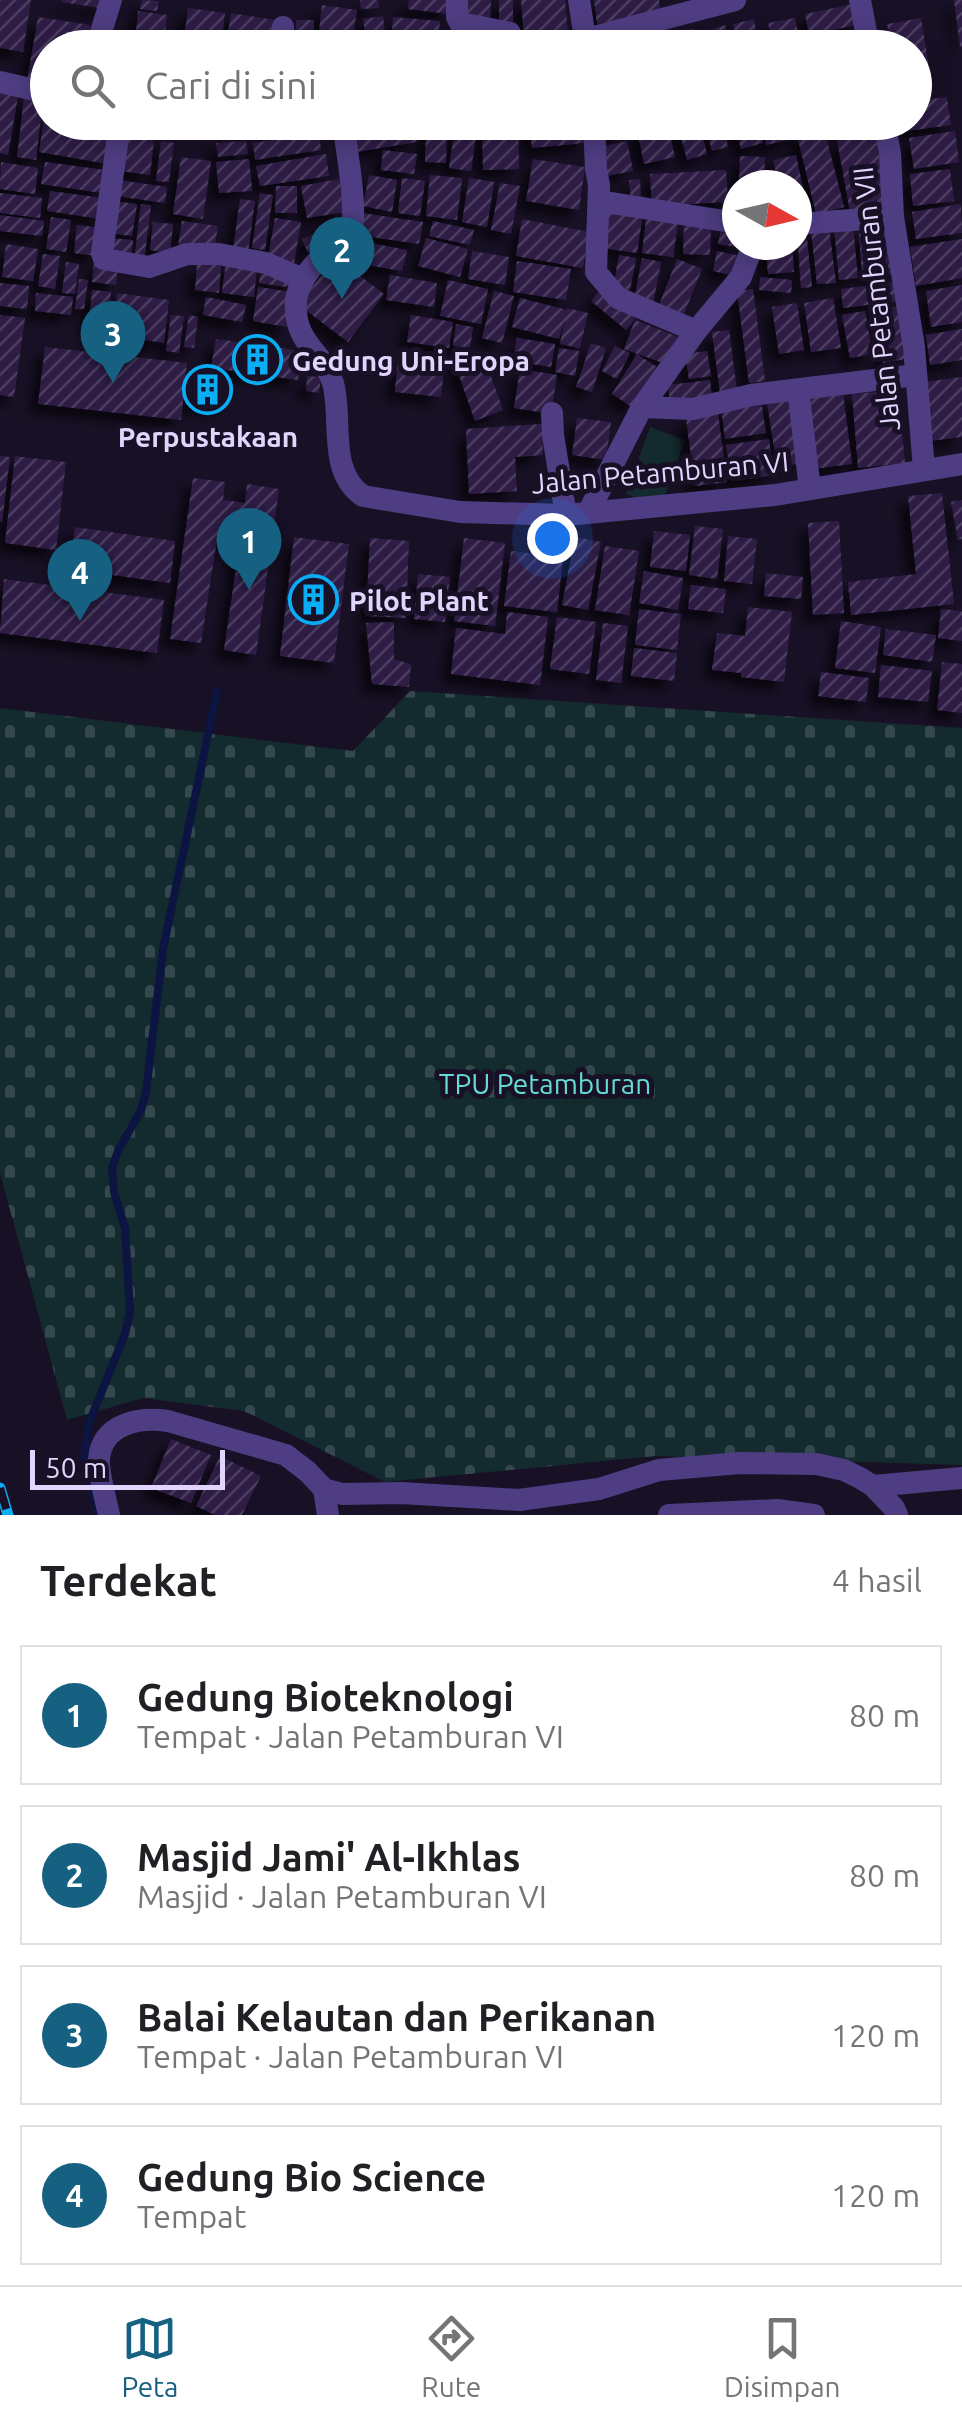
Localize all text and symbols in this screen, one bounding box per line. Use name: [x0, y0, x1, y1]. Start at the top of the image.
search box: [30, 30, 932, 140]
icon: search: [65, 58, 120, 113]
text: Cari di sini: [145, 64, 317, 106]
street label: Jalan Petamburan VII: [847, 165, 905, 433]
north arrow: [722, 170, 812, 260]
pin: 2: [310, 216, 374, 299]
pin: 3: [80, 300, 146, 383]
building icon: Gedung Uni-Eropa: [231, 334, 283, 386]
place label: Gedung Uni-Eropa: [292, 345, 530, 376]
building icon: Perpustakaan: [182, 363, 234, 415]
place label: Perpustakaan: [118, 421, 298, 452]
street label: Jalan Petamburan VI: [530, 445, 790, 499]
pin: 1: [216, 508, 282, 590]
your location: [527, 513, 578, 564]
pin: 4: [48, 538, 112, 621]
building icon: Pilot Plant: [288, 574, 340, 626]
place label: Pilot Plant: [349, 585, 489, 616]
park label: TPU Petamburan: [439, 1068, 651, 1099]
scale bar: [30, 1445, 225, 1490]
text: 50 m: [45, 1452, 107, 1483]
text: Terdekat: [40, 1557, 217, 1604]
text: 4 hasil: [832, 1562, 922, 1598]
text: Gedung Bioteknologi: [137, 1676, 514, 1718]
text: 1: [65, 1697, 84, 1733]
text: 80 m: [849, 1697, 920, 1733]
text: Tempat · Jalan Petamburan VI: [137, 1718, 564, 1754]
text: Masjid Jami' Al-Ikhlas: [137, 1836, 521, 1878]
text: 2: [65, 1857, 84, 1893]
text: 80 m: [849, 1857, 920, 1893]
text: Masjid · Jalan Petamburan VI: [137, 1878, 547, 1914]
text: Balai Kelautan dan Perikanan: [137, 1996, 656, 2038]
text: 3: [65, 2017, 84, 2053]
text: 120 m: [831, 2017, 920, 2053]
text: Tempat · Jalan Petamburan VI: [137, 2038, 564, 2074]
text: Gedung Bio Science: [137, 2156, 486, 2198]
text: 4: [65, 2177, 84, 2213]
text: 120 m: [831, 2177, 920, 2213]
text: Tempat: [137, 2198, 246, 2234]
tab: Peta: [121, 2311, 178, 2402]
tab: Rute: [421, 2311, 481, 2402]
tab: Disimpan: [724, 2311, 841, 2402]

